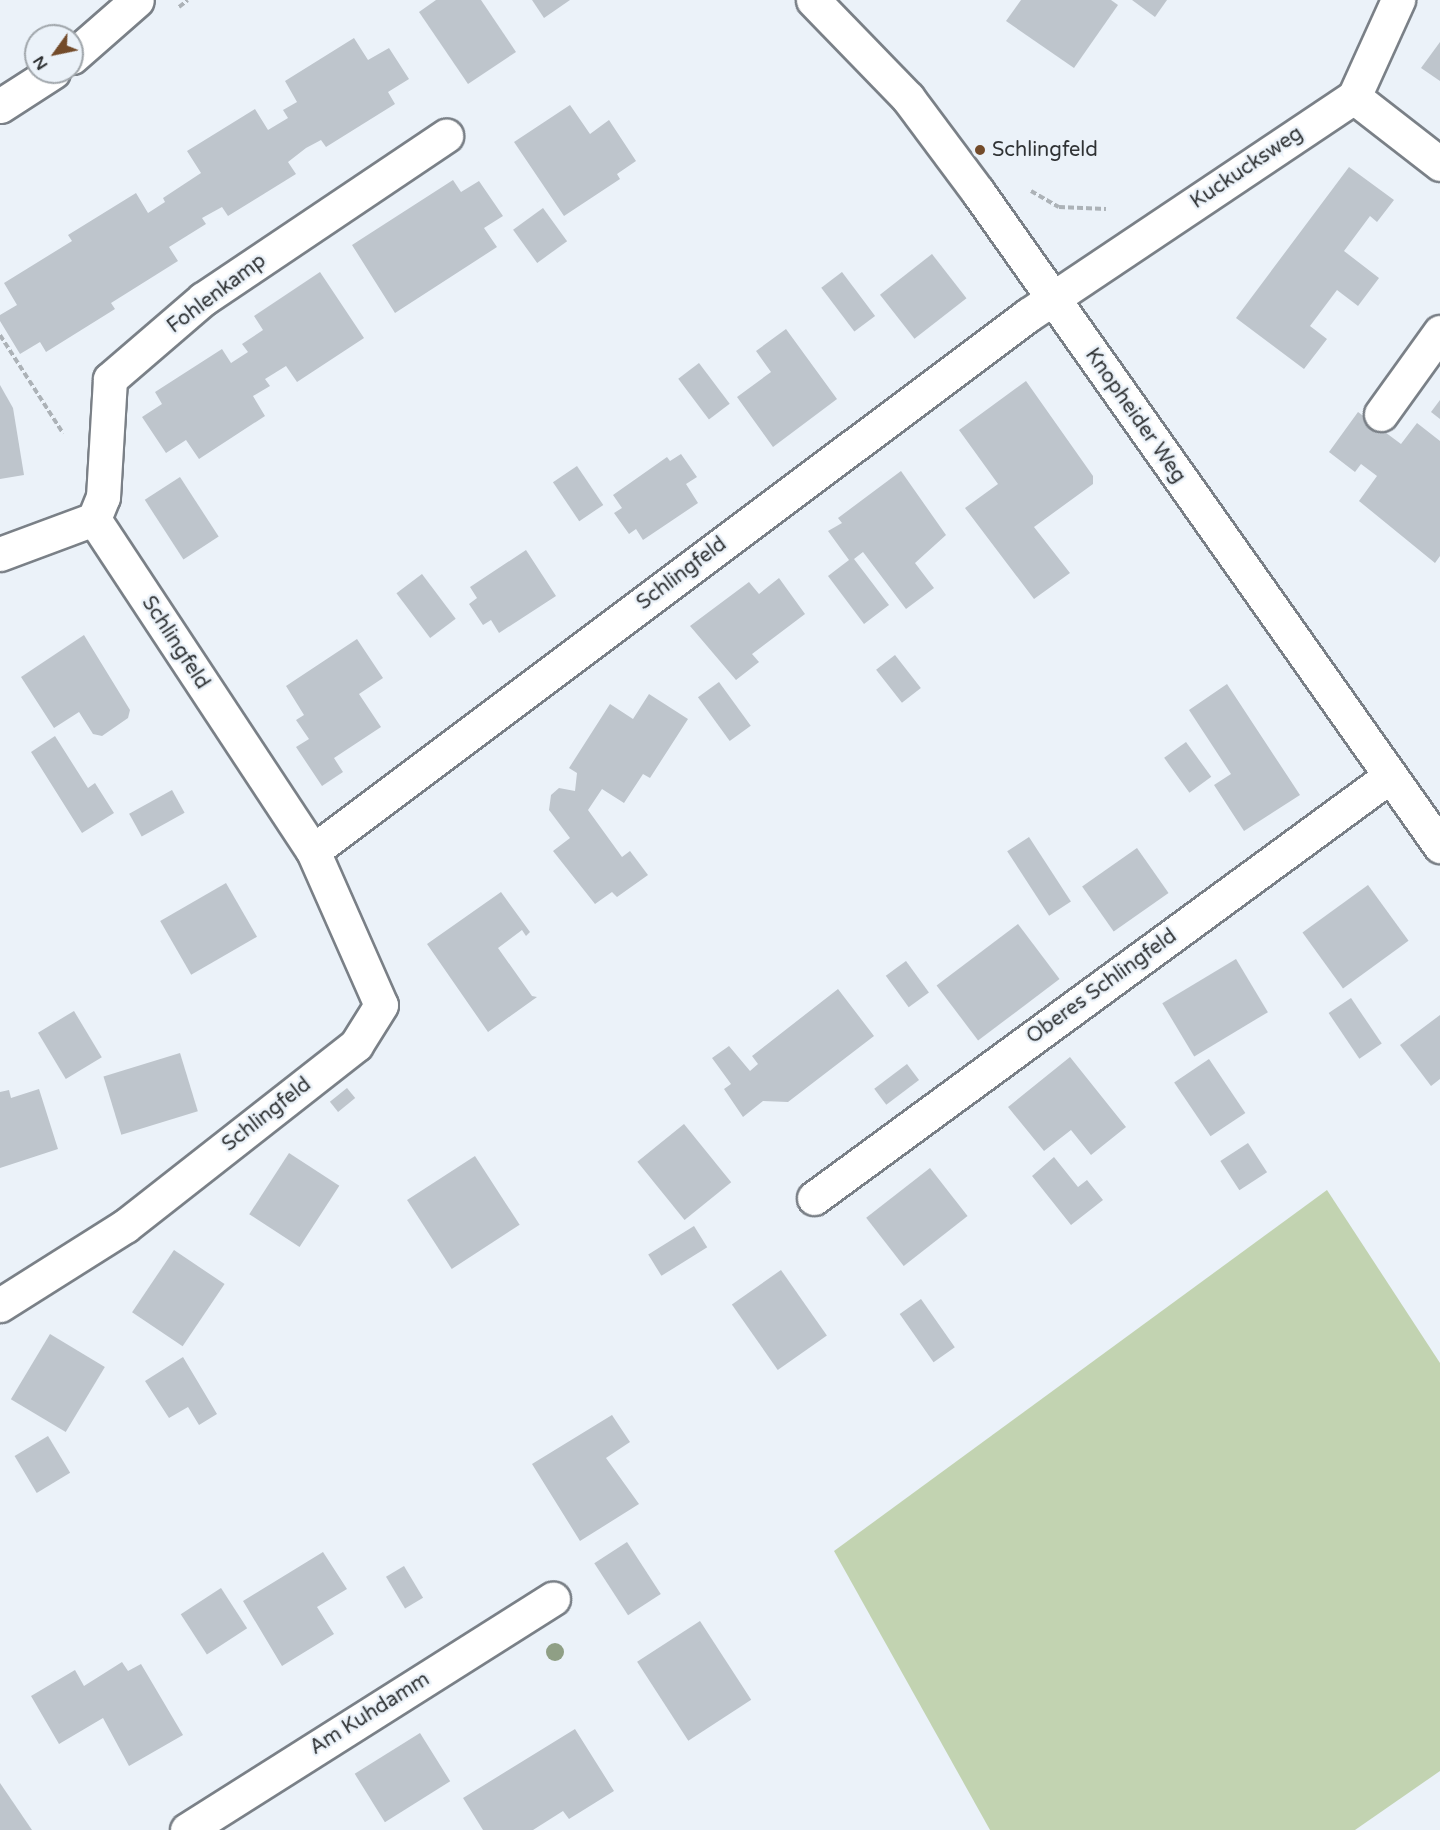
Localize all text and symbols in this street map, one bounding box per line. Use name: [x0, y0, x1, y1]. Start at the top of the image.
north arrow: [24, 24, 84, 84]
text: N: [29, 52, 52, 74]
street label: Kuckucksweg: [1186, 122, 1308, 214]
place label: Schlingfeld: [992, 138, 1098, 162]
marker: Schlingfeld: [973, 143, 987, 157]
street label: Fohlenkamp: [163, 249, 271, 339]
street label: Knopheider Weg: [1080, 344, 1190, 488]
street label: Schlingfeld: [632, 533, 732, 615]
street label: Schlingfeld: [136, 592, 214, 694]
street label: Oberes Schlingfeld: [1022, 925, 1182, 1049]
street label: Schlingfeld: [218, 1073, 316, 1157]
street label: Am Kuhdamm: [306, 1668, 434, 1760]

